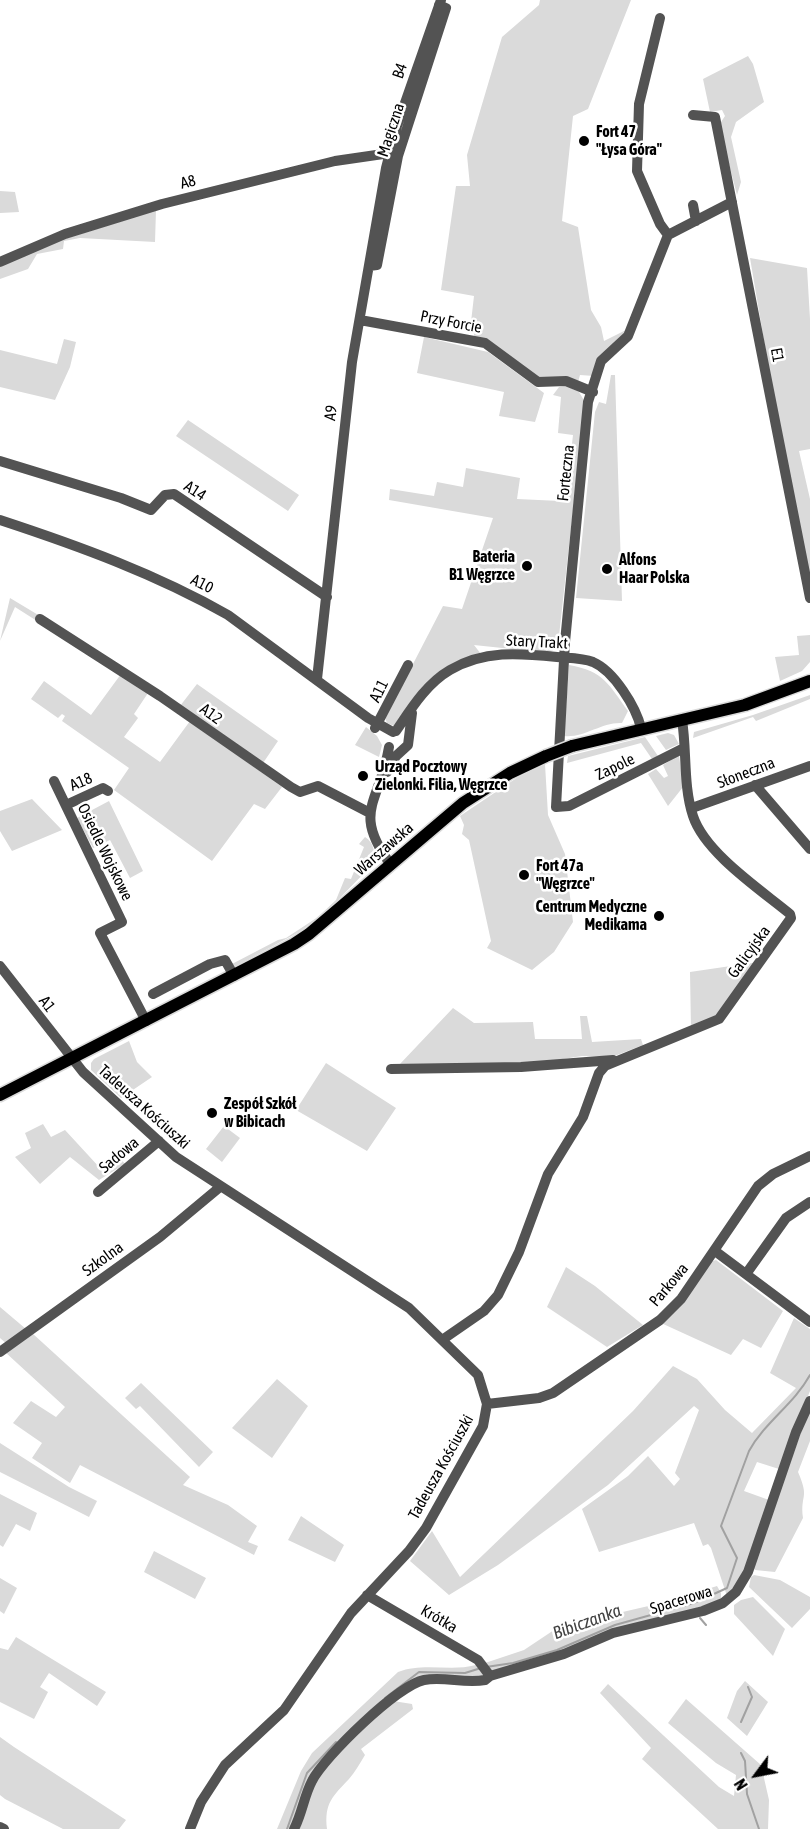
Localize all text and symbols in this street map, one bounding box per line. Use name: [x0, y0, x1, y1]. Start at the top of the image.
street label: B4: [388, 61, 412, 81]
street label: Magiczna: [373, 101, 409, 159]
place label: Fort 47 "Łysa Góra": [596, 122, 662, 160]
marker: Fort 47 "Łysa Góra": [577, 134, 591, 148]
street label: A8: [178, 171, 198, 193]
street label: Przy Forcie: [419, 307, 483, 337]
street label: E1: [766, 346, 788, 364]
street label: A9: [320, 404, 342, 422]
street label: Forteczna: [553, 444, 579, 502]
street label: A14: [180, 477, 210, 505]
place label: Bateria B1 Węgrzce: [449, 547, 515, 585]
place label: Alfons Haar Polska: [619, 550, 690, 588]
marker: Bateria B1 Węgrzce: [520, 559, 534, 573]
marker: Alfons Haar Polska: [600, 562, 614, 576]
street label: A10: [187, 570, 217, 598]
street label: Stary Trakt: [506, 631, 568, 653]
street label: A11: [365, 677, 393, 705]
street label: A12: [196, 700, 226, 728]
street label: Zapole: [592, 749, 638, 785]
street label: Słoneczna: [714, 753, 778, 793]
place label: Urząd Pocztowy Zielonki. Filia, Węgrzce: [375, 757, 507, 795]
street label: A18: [67, 769, 95, 795]
marker: Urząd Pocztowy Zielonki. Filia, Węgrzce: [356, 769, 370, 783]
street label: Osiedle Wojskowe: [73, 800, 137, 904]
street label: Warszawska: [351, 818, 417, 880]
place label: Fort 47a "Węgrzce": [536, 856, 595, 894]
marker: Fort 47a "Węgrzce": [517, 868, 531, 882]
place label: Centrum Medyczne Medikama: [535, 897, 647, 935]
marker: Centrum Medyczne Medikama: [652, 909, 666, 923]
street label: Galicyjska: [724, 922, 774, 982]
street label: A1: [35, 992, 59, 1016]
street label: Tadeusza Kościuszki: [94, 1061, 194, 1153]
place label: Zespół Szkół w Bibicach: [224, 1094, 297, 1132]
marker: Zespół Szkół w Bibicach: [205, 1106, 219, 1120]
street label: Sadowa: [95, 1133, 143, 1177]
street label: Szkolna: [79, 1238, 127, 1280]
street label: Parkowa: [645, 1259, 693, 1311]
street label: Tadeusza Kościuszki: [404, 1411, 478, 1523]
street label: Spacerowa: [648, 1581, 714, 1619]
water label: Bibiczanka: [550, 1600, 624, 1644]
street label: Krótka: [417, 1601, 461, 1637]
north arrow: [726, 1745, 786, 1805]
text: N: [731, 1776, 751, 1793]

